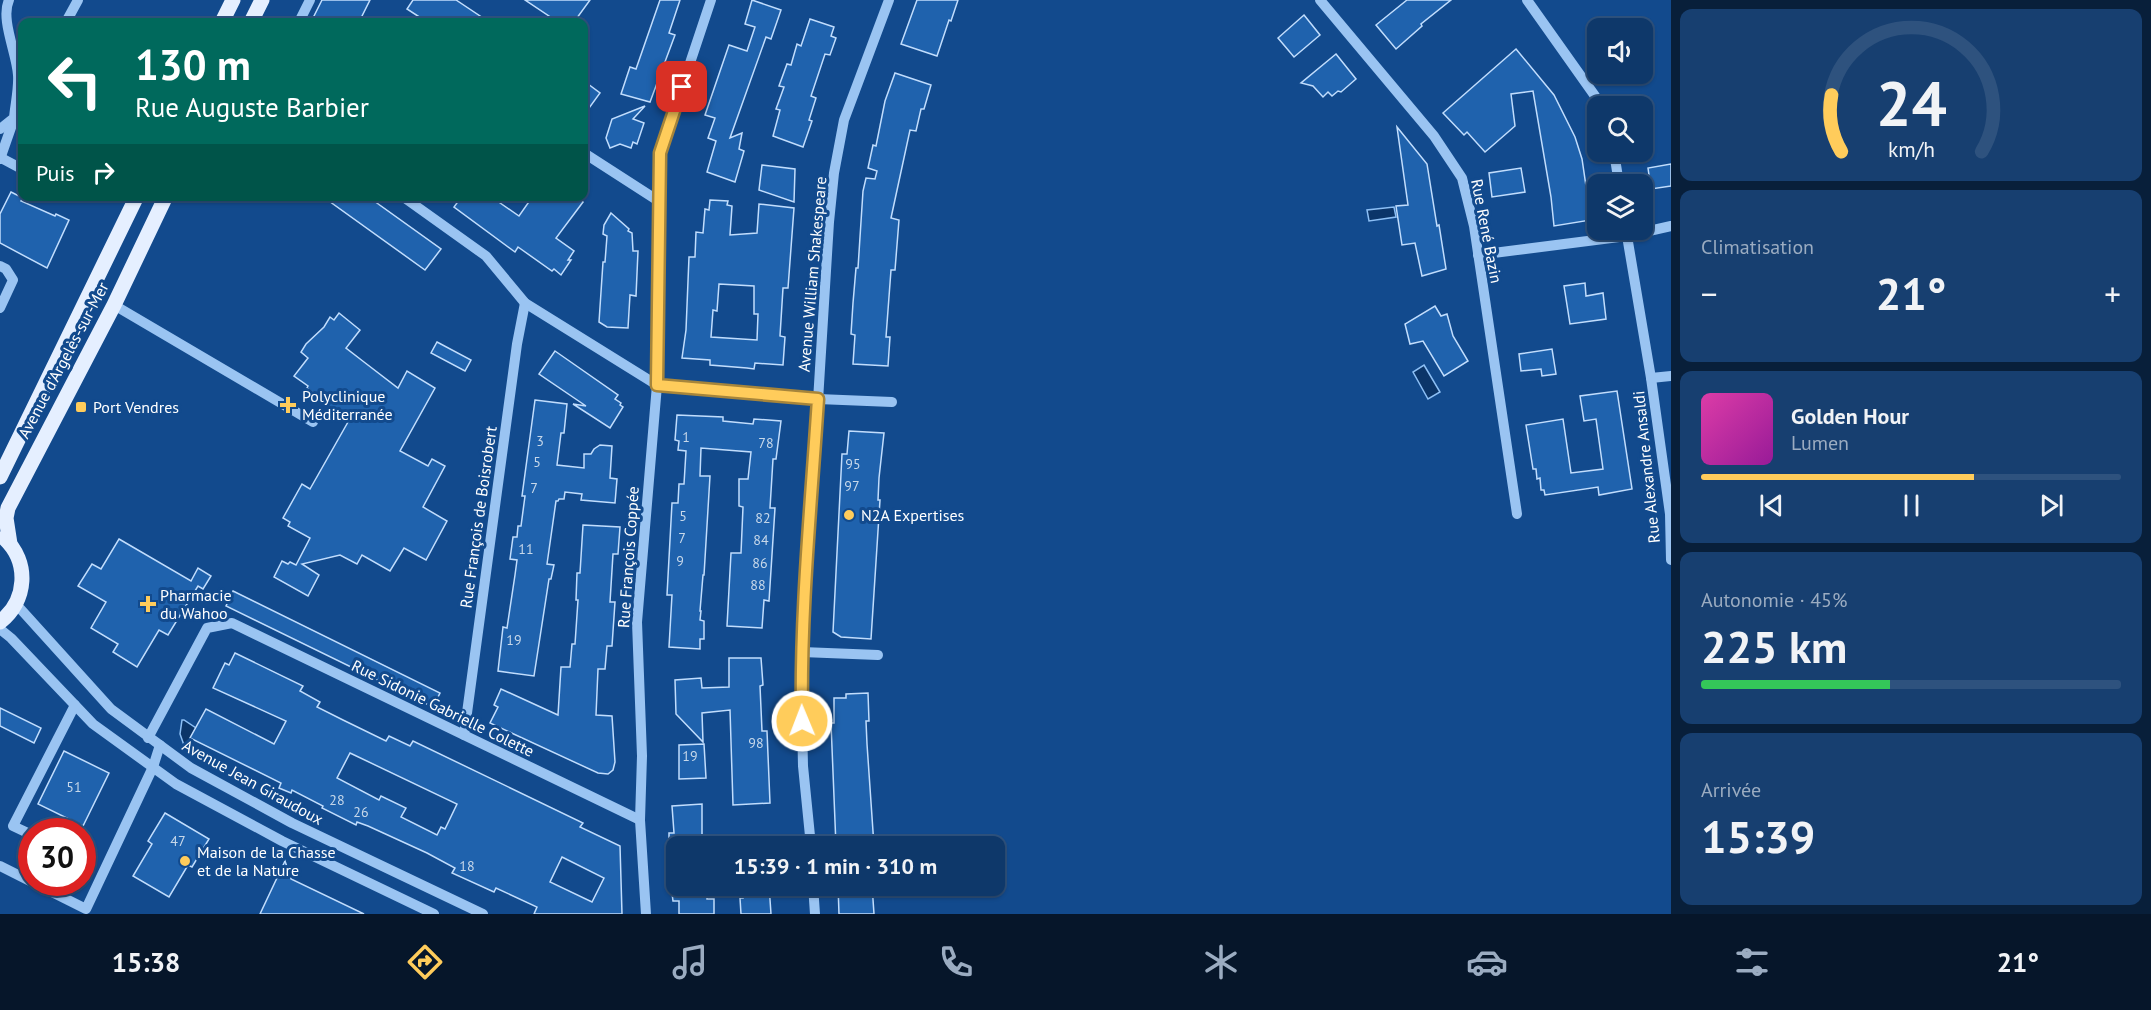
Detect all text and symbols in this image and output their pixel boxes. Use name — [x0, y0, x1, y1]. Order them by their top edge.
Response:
map controls — [1587, 18, 1653, 240]
button: sound — [1587, 18, 1653, 84]
text: 130 m — [135, 37, 251, 92]
icon: left — [36, 42, 114, 120]
pin — [656, 61, 707, 112]
text: 24 — [1876, 62, 1946, 143]
icon: arrive — [665, 70, 698, 103]
text: Rue Auguste Barbier — [135, 90, 369, 124]
button: search — [1587, 96, 1653, 162]
text: km/h — [1887, 135, 1934, 163]
icon: right — [87, 156, 120, 189]
text: Puis — [36, 159, 75, 187]
button: layers — [1587, 174, 1653, 240]
street label: Avenue William Shakespeare — [793, 175, 831, 373]
street label: Rue René Bazin — [1467, 177, 1507, 285]
text: Climatisation — [1701, 234, 1814, 260]
text: 21° — [1876, 264, 1946, 322]
text: − — [1701, 272, 1718, 315]
text: + — [2104, 272, 2121, 315]
street label: Avenue d'Argelès-sur-Mer — [13, 278, 113, 442]
place label: Polyclinique Méditerranée — [302, 386, 393, 424]
street label: Rue Alexandre Ansaldi — [1628, 390, 1664, 544]
marker: Polyclinique Méditerranée — [279, 396, 297, 414]
place label: Port Vendres — [93, 397, 179, 417]
marker: Port Vendres — [74, 400, 88, 414]
text: Golden Hour — [1791, 402, 1909, 430]
street label: Rue François de Boisrobert — [455, 424, 501, 609]
house number: 1 — [682, 428, 690, 446]
text: Lumen — [1791, 430, 1849, 456]
house number: 3 — [536, 432, 544, 450]
house number: 78 — [758, 434, 774, 452]
house number: 5 — [533, 453, 541, 471]
house number: 95 — [845, 455, 861, 473]
house number: 97 — [844, 477, 860, 495]
house number: 7 — [530, 479, 538, 497]
street label: Rue François Coppée — [613, 485, 643, 629]
icon: previous — [1755, 489, 1788, 522]
icon: pause — [1895, 489, 1928, 522]
icon: next — [2035, 489, 2068, 522]
place label: N2A Expertises — [861, 505, 965, 525]
house number: 5 — [679, 507, 687, 525]
marker: N2A Expertises — [842, 508, 856, 522]
house number: 82 — [755, 509, 771, 527]
house number: 7 — [678, 529, 686, 547]
house number: 84 — [753, 531, 769, 549]
house number: 11 — [518, 540, 534, 558]
house number: 9 — [676, 552, 684, 570]
house number: 86 — [752, 554, 768, 572]
house number: 88 — [750, 576, 766, 594]
place label: Pharmacie du Wahoo — [160, 585, 232, 623]
text: Autonomie · 45% — [1701, 587, 1847, 613]
marker: Pharmacie du Wahoo — [141, 597, 155, 611]
text: 225 km — [1701, 617, 1847, 675]
house number: 19 — [506, 631, 522, 649]
street label: Rue Sidonie Gabrielle Colette — [349, 655, 537, 761]
position arrow — [770, 689, 834, 753]
house number: 98 — [748, 734, 764, 752]
street label: Avenue Jean Giraudoux — [179, 735, 327, 829]
house number: 19 — [682, 747, 698, 765]
text: Arrivée — [1701, 777, 1761, 803]
house number: 51 — [66, 778, 82, 796]
house number: 28 — [329, 791, 345, 809]
house number: 26 — [353, 803, 369, 821]
text: 15:39 — [1701, 807, 1815, 865]
speed limit sign: 30 — [18, 818, 96, 896]
house number: 47 — [170, 832, 186, 850]
place label: Maison de la Chasse et de la Nature — [197, 842, 336, 880]
text: 15:39 · 1 min · 310 m — [734, 852, 937, 880]
marker: Maison de la Chasse et de la Nature — [178, 854, 192, 868]
house number: 18 — [459, 857, 475, 875]
icon: directions — [404, 941, 446, 983]
icon: music — [669, 941, 711, 983]
icon: phone — [935, 941, 977, 983]
icon: climate — [1200, 941, 1242, 983]
icon: car — [1466, 941, 1508, 983]
icon: filters — [1731, 941, 1773, 983]
text: 15:38 — [112, 945, 180, 979]
text: 21° — [1997, 945, 2039, 979]

